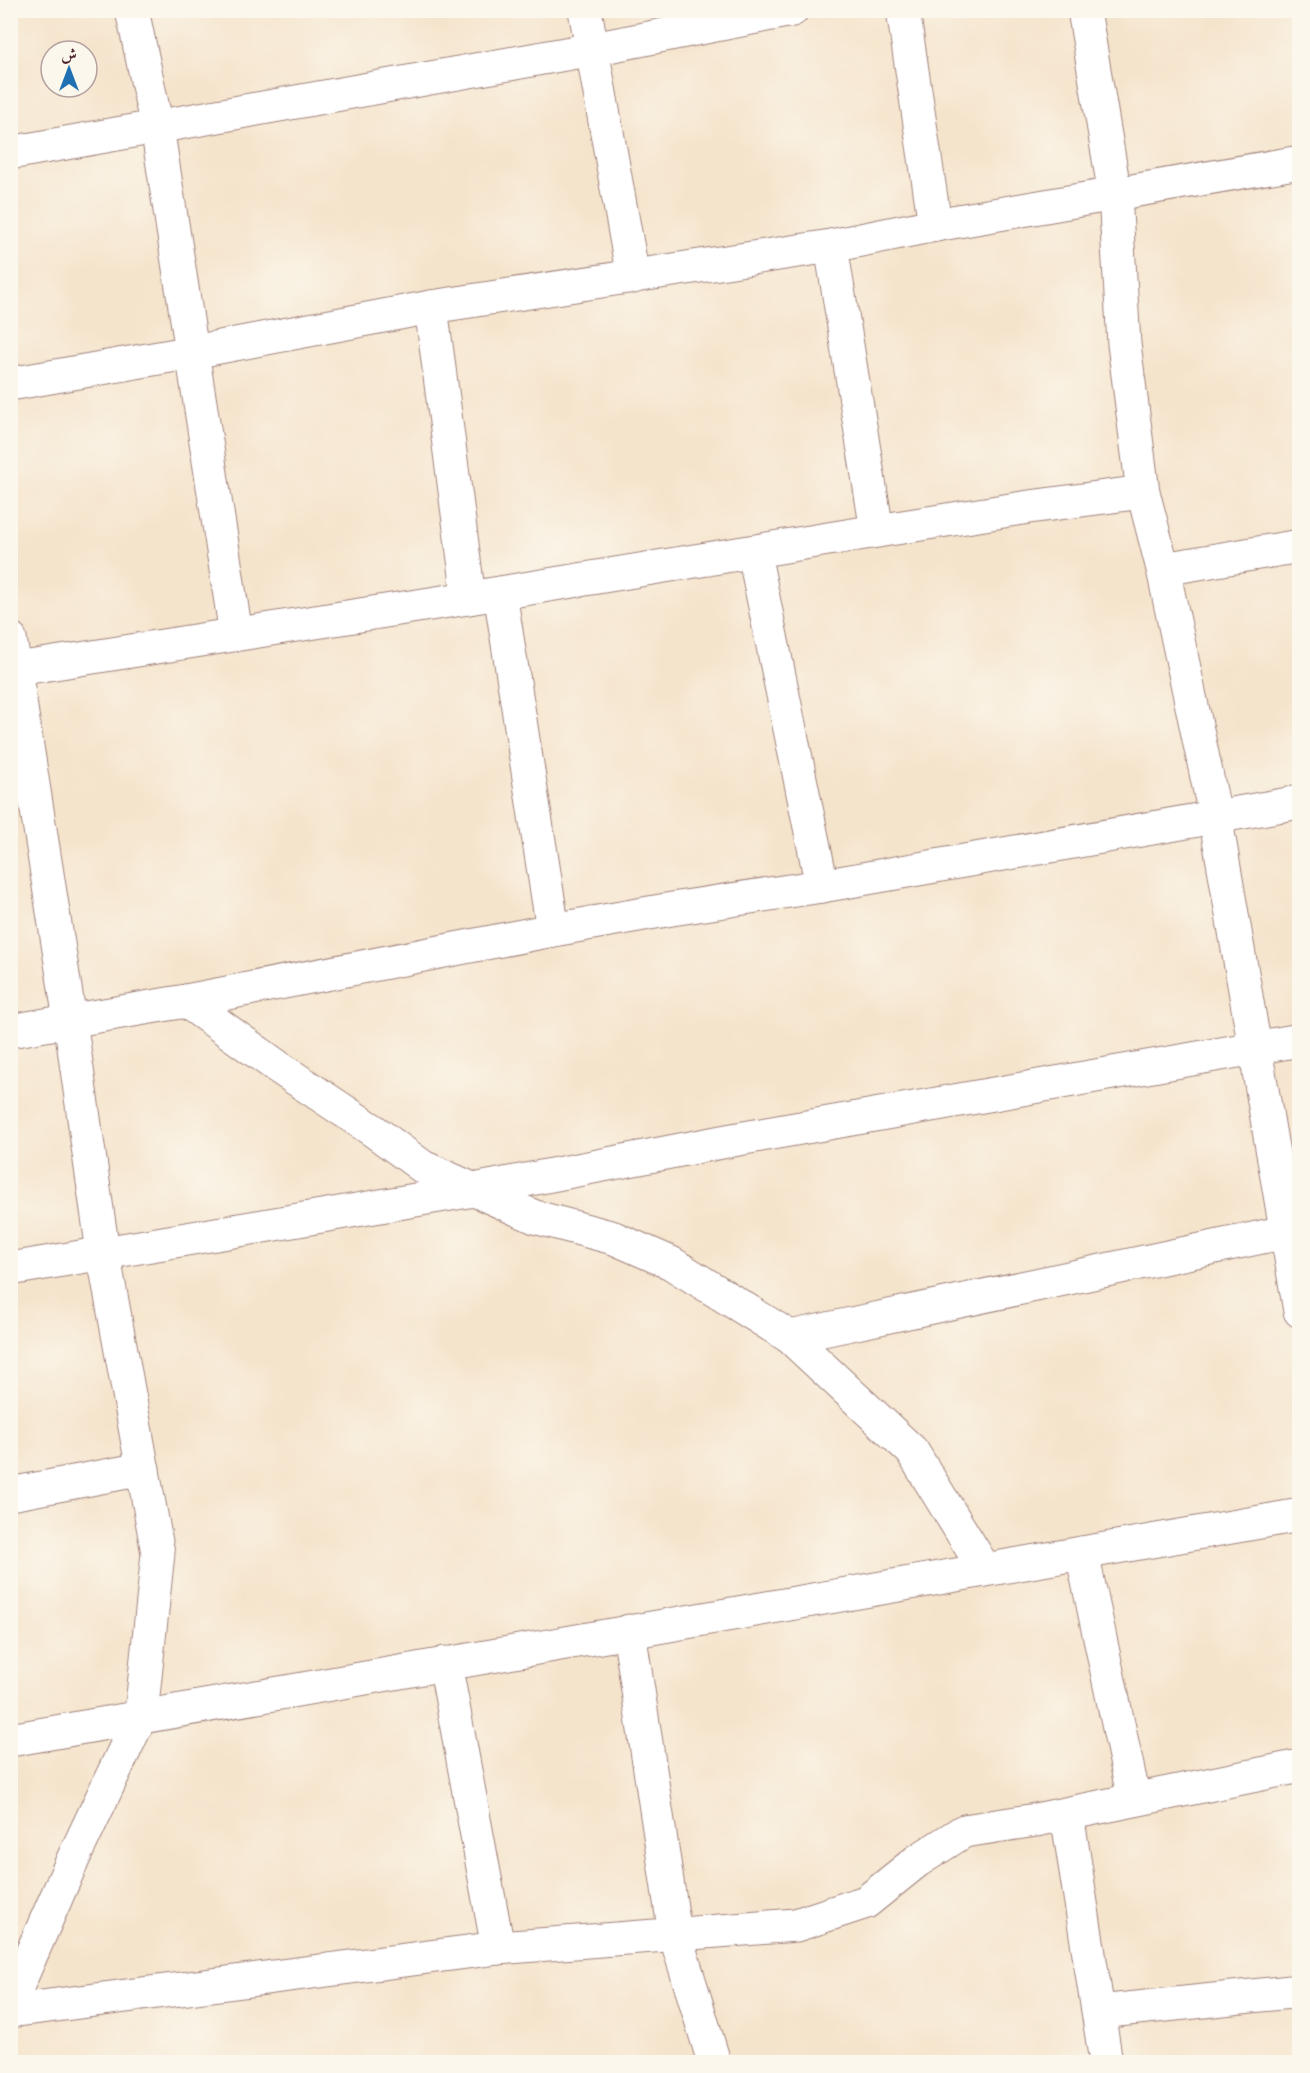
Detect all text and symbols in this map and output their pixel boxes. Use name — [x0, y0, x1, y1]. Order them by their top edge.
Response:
north arrow — [39, 39, 99, 99]
text: ش — [61, 42, 77, 66]

